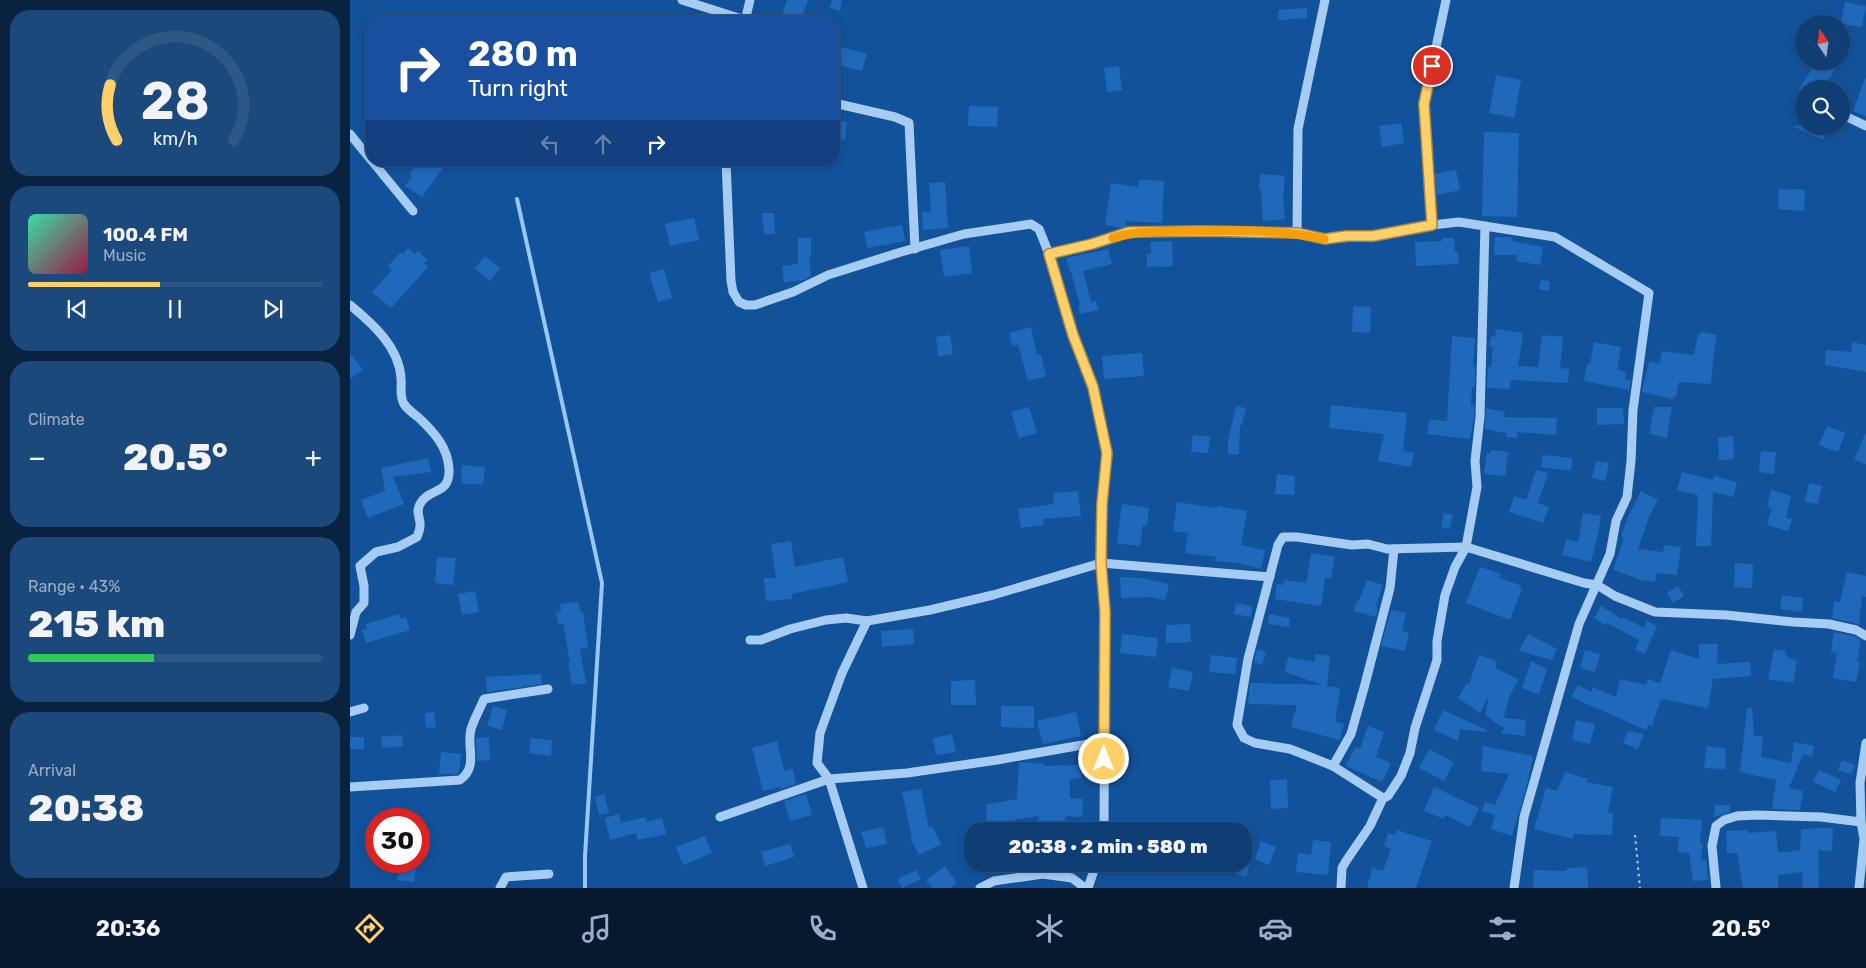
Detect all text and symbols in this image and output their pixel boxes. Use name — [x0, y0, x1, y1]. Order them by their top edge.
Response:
north arrow — [1795, 15, 1850, 70]
map controls — [1795, 15, 1850, 135]
text: 280 m — [468, 33, 578, 75]
icon: right — [385, 35, 450, 100]
pin — [1411, 45, 1453, 87]
icon: arrive — [1418, 52, 1446, 80]
text: 28 — [140, 70, 210, 132]
text: Turn right — [468, 75, 568, 102]
button: search — [1795, 80, 1850, 135]
text: km/h — [153, 128, 197, 149]
icon: left — [536, 130, 564, 158]
icon: ahead — [589, 130, 617, 158]
icon: right — [642, 130, 670, 158]
text: 100.4 FM — [103, 223, 188, 246]
text: Music — [103, 246, 146, 265]
icon: previous — [63, 295, 91, 323]
icon: pause — [161, 295, 189, 323]
icon: next — [259, 295, 287, 323]
text: Climate — [28, 410, 85, 429]
text: 20.5° — [123, 434, 228, 480]
text: − — [28, 441, 46, 474]
text: + — [305, 441, 322, 474]
text: Range · 43% — [28, 577, 120, 596]
text: 215 km — [28, 601, 165, 647]
position arrow — [1077, 732, 1129, 784]
text: Arrival — [28, 761, 76, 780]
text: 20:38 — [28, 785, 144, 831]
speed limit sign: 30 — [365, 808, 430, 873]
text: 20:38 · 2 min · 580 m — [1008, 835, 1208, 858]
icon: directions — [352, 911, 387, 946]
icon: music — [579, 911, 614, 946]
icon: phone — [805, 911, 840, 946]
icon: climate — [1032, 911, 1067, 946]
icon: car — [1258, 911, 1293, 946]
icon: filters — [1485, 911, 1520, 946]
text: 20:36 — [96, 915, 160, 942]
text: 20.5° — [1712, 915, 1770, 942]

